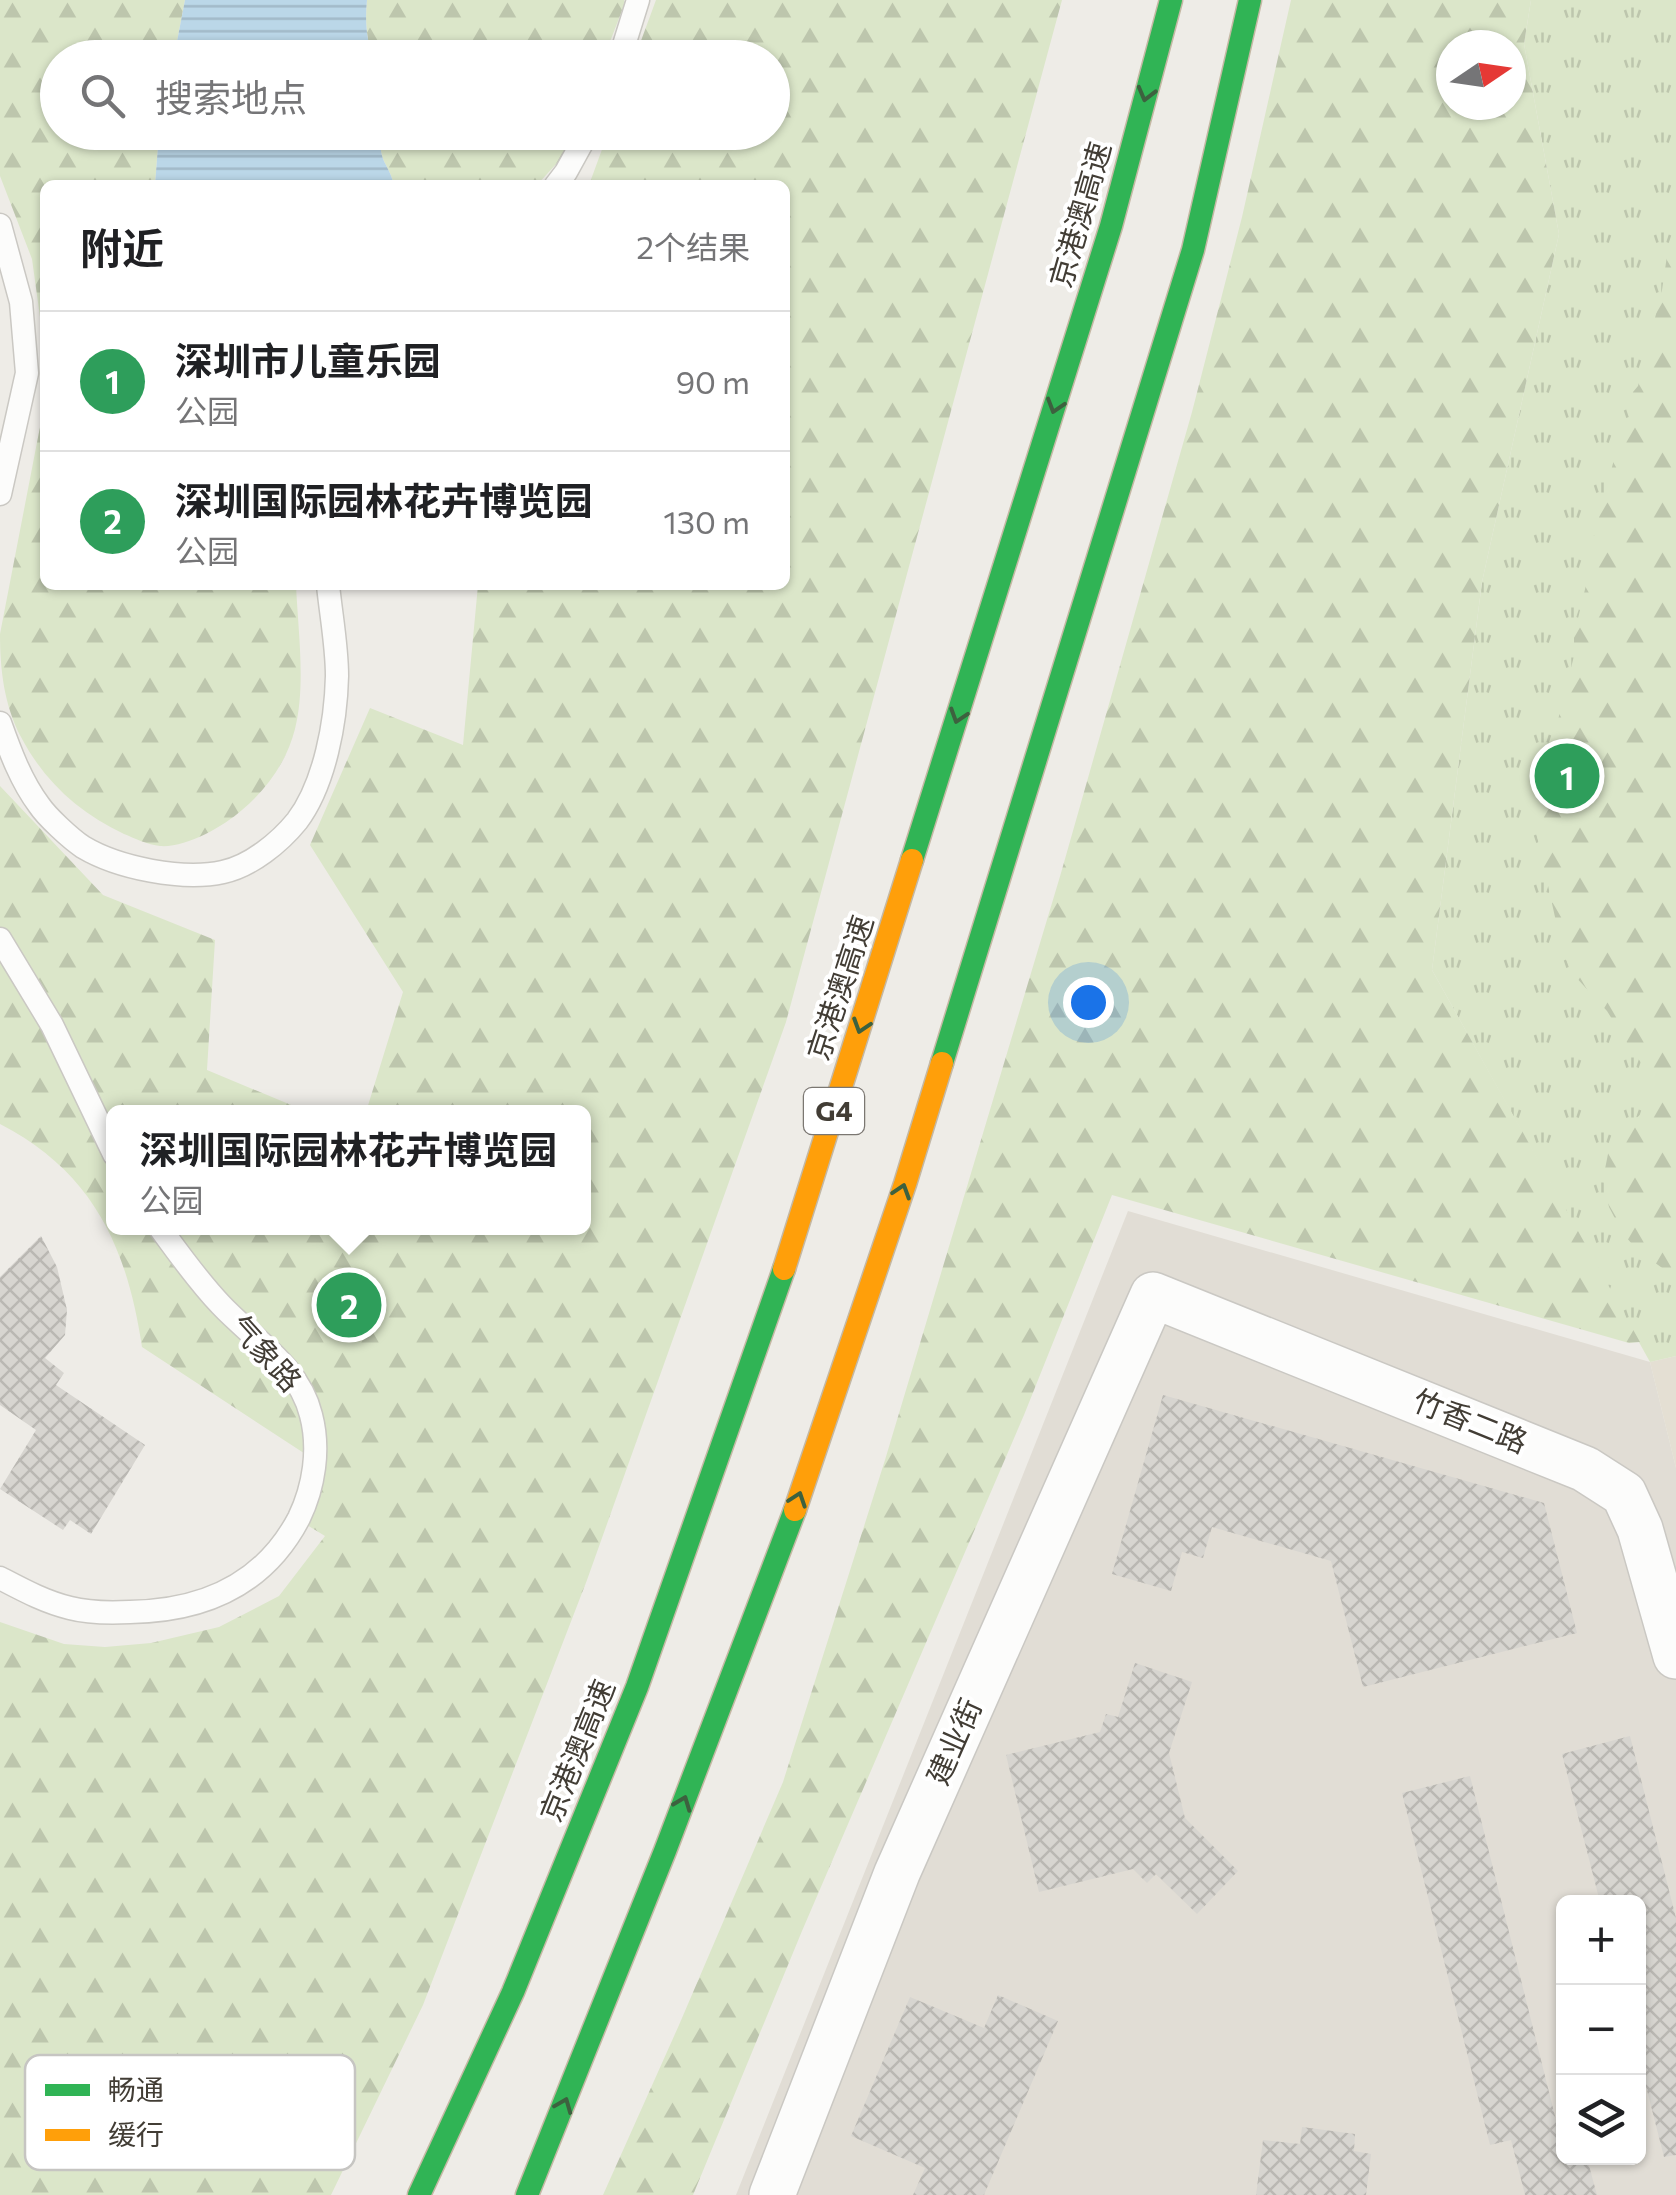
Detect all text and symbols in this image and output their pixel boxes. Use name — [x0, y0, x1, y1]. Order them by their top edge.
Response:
north arrow — [1436, 30, 1526, 120]
search box — [40, 40, 790, 150]
icon: search — [75, 68, 130, 123]
text: 搜索地点 — [155, 73, 307, 120]
one-way arrow — [1137, 85, 1158, 102]
street label: 京港澳高速 — [1040, 137, 1117, 292]
text: 附近 — [80, 221, 164, 273]
text: 2个结果 — [636, 226, 750, 266]
text: 深圳市儿童乐园 — [175, 336, 441, 383]
text: 1 — [105, 361, 120, 401]
text: 90 m — [676, 361, 750, 401]
text: 公园 — [175, 390, 239, 430]
one-way arrow — [1047, 397, 1067, 414]
text: 深圳国际园林花卉博览园 — [175, 476, 593, 523]
text: 2 — [103, 501, 122, 541]
text: 130 m — [663, 501, 750, 541]
text: 公园 — [175, 530, 239, 570]
one-way arrow — [950, 707, 970, 724]
pin: 1 — [1534, 738, 1600, 814]
street label: 京港澳高速 — [798, 910, 879, 1064]
your location — [1063, 977, 1114, 1028]
one-way arrow — [852, 1017, 872, 1034]
road number: G4 — [804, 1088, 864, 1134]
popup — [106, 1105, 591, 1235]
text: 深圳国际园林花卉博览园 — [139, 1125, 558, 1172]
text: 公园 — [139, 1179, 204, 1219]
one-way arrow — [891, 1183, 911, 1200]
pin: 2 — [316, 1268, 382, 1342]
street label: 气象路 — [223, 1307, 311, 1398]
street label: 竹香二路 — [1408, 1380, 1533, 1459]
one-way arrow — [787, 1491, 807, 1508]
street label: 京港澳高速 — [530, 1674, 621, 1827]
street label: 建业街 — [918, 1692, 988, 1790]
one-way arrow — [672, 1795, 692, 1812]
map controls — [1556, 1895, 1646, 2165]
button: + — [1556, 1895, 1646, 1985]
button: − — [1556, 1985, 1646, 2075]
legend — [25, 2055, 355, 2170]
text: 畅通 — [108, 2072, 164, 2106]
button: layers — [1556, 2075, 1646, 2165]
one-way arrow — [552, 2097, 572, 2114]
text: 缓行 — [108, 2117, 164, 2151]

